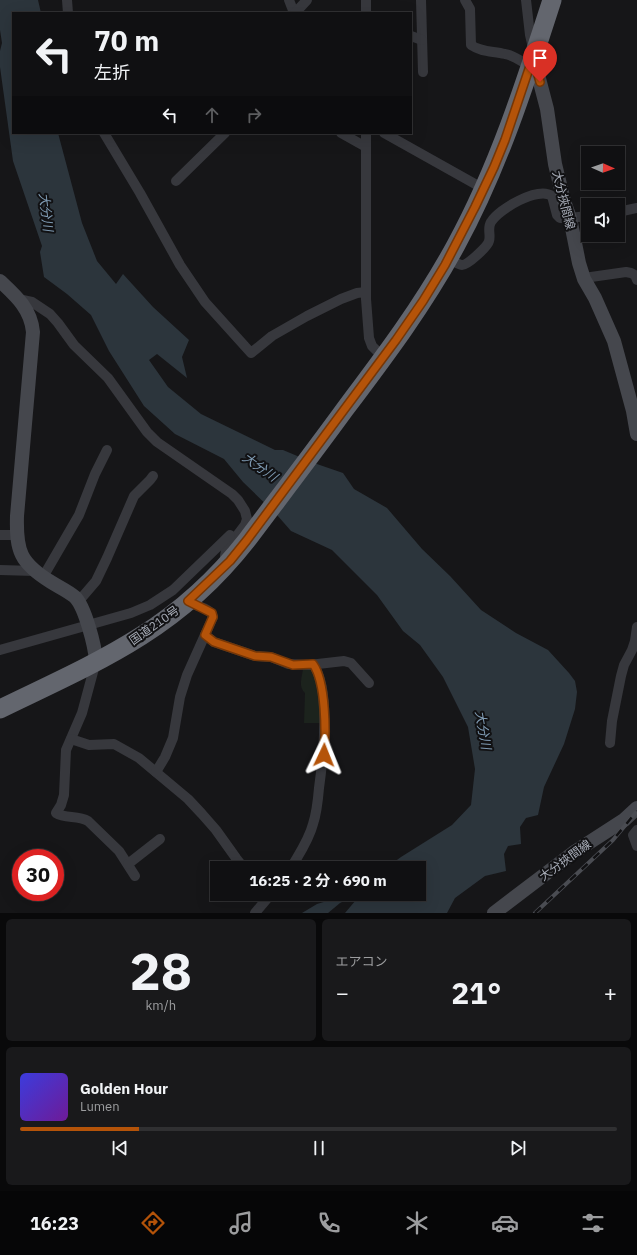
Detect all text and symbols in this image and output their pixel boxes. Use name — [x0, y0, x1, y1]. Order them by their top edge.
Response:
text: 70 m — [94, 22, 159, 59]
icon: left — [28, 28, 80, 80]
pin — [523, 41, 557, 82]
icon: arrive — [529, 47, 551, 69]
text: 左折 — [94, 61, 130, 84]
icon: left — [159, 104, 181, 126]
icon: ahead — [201, 104, 223, 126]
icon: right — [243, 104, 265, 126]
north arrow — [581, 146, 625, 190]
map controls — [581, 146, 625, 242]
street label: 大分挾間線 — [549, 169, 579, 231]
water label: 大分川 — [35, 192, 57, 234]
button: sound — [581, 198, 625, 242]
water label: 大分川 — [239, 449, 282, 486]
street label: 国道210号 — [126, 602, 182, 648]
water label: 大分川 — [471, 709, 495, 753]
position arrow — [303, 734, 345, 776]
street label: 大分挾間線 — [536, 836, 594, 884]
speed limit sign: 30 — [12, 849, 64, 901]
text: 16:25 · 2 分 · 690 m — [249, 871, 387, 890]
text: 28 — [130, 937, 192, 1004]
text: エアコン — [336, 953, 388, 970]
text: 21° — [451, 973, 501, 1012]
text: − — [336, 978, 349, 1007]
text: + — [604, 978, 617, 1007]
text: km/h — [145, 997, 176, 1014]
text: Golden Hour — [80, 1079, 168, 1098]
text: Lumen — [80, 1098, 120, 1115]
icon: previous — [109, 1137, 131, 1159]
icon: pause — [308, 1137, 330, 1159]
icon: next — [507, 1137, 529, 1159]
icon: directions — [139, 1209, 167, 1237]
icon: music — [227, 1209, 255, 1237]
icon: phone — [315, 1209, 343, 1237]
icon: climate — [403, 1209, 431, 1237]
icon: car — [491, 1209, 519, 1237]
icon: filters — [579, 1209, 607, 1237]
text: 16:23 — [30, 1212, 79, 1235]

